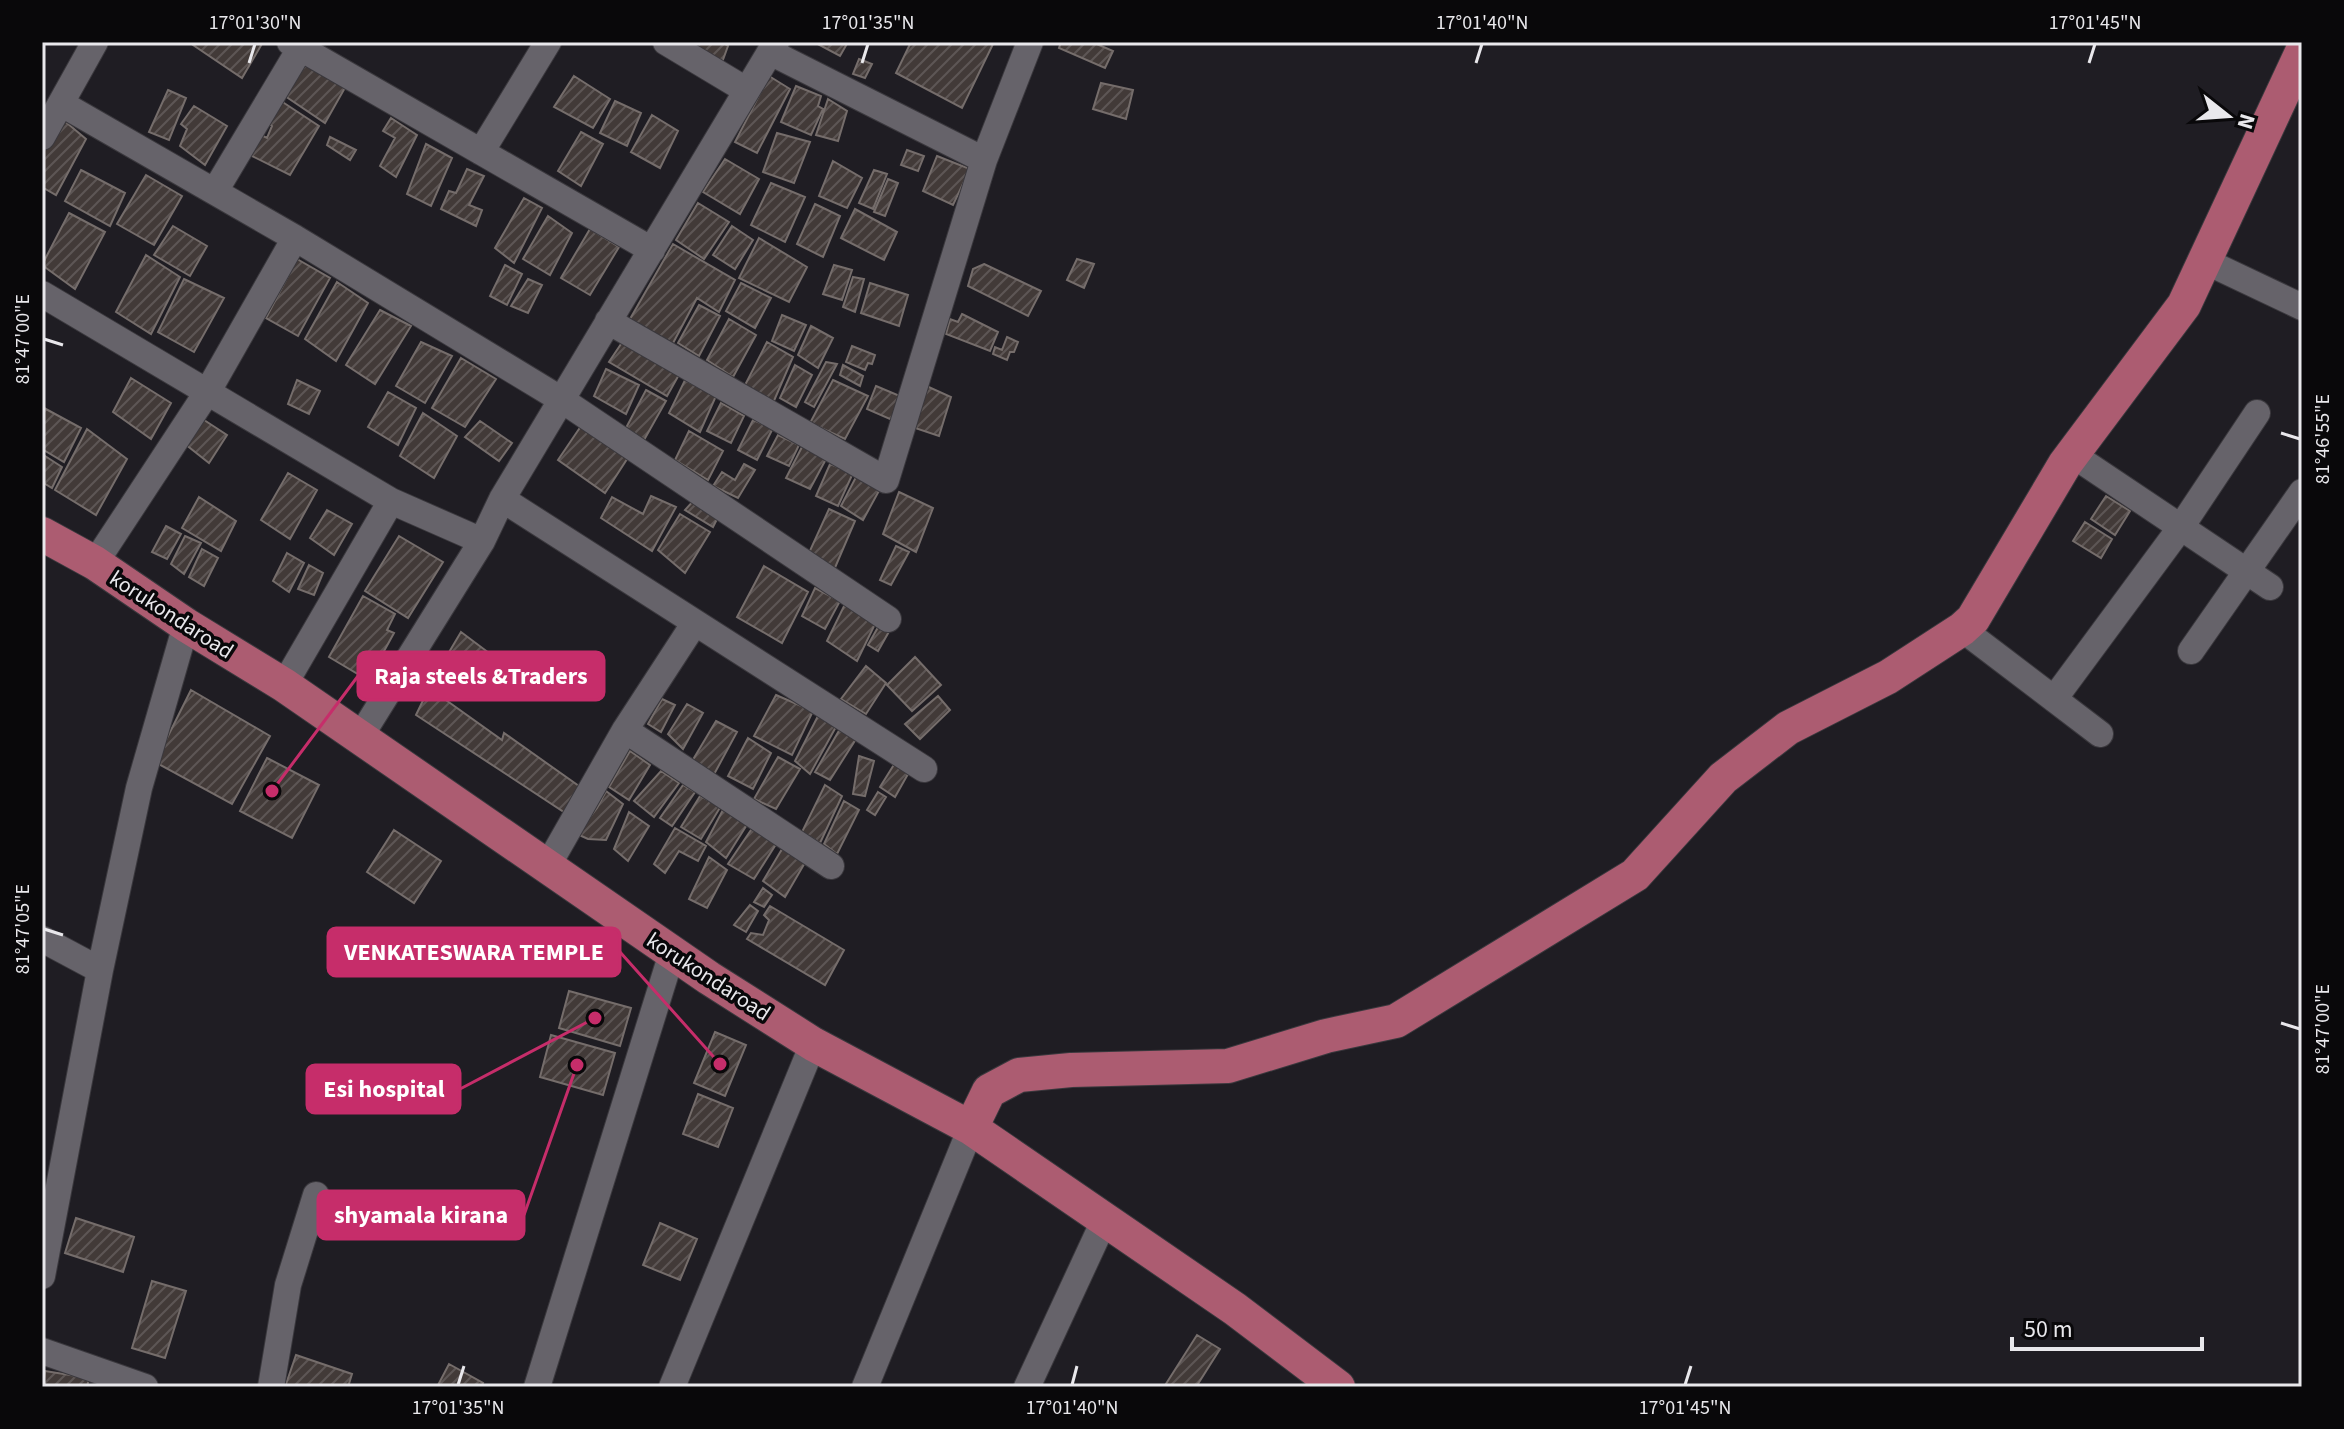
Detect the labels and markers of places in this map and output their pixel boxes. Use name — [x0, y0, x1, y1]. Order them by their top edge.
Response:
callout: Raja steels &Traders — [358, 652, 604, 700]
callout: VENKATESWARA TEMPLE — [328, 928, 620, 976]
callout: Esi hospital — [307, 1065, 460, 1113]
callout: shyamala kirana — [318, 1191, 524, 1239]

